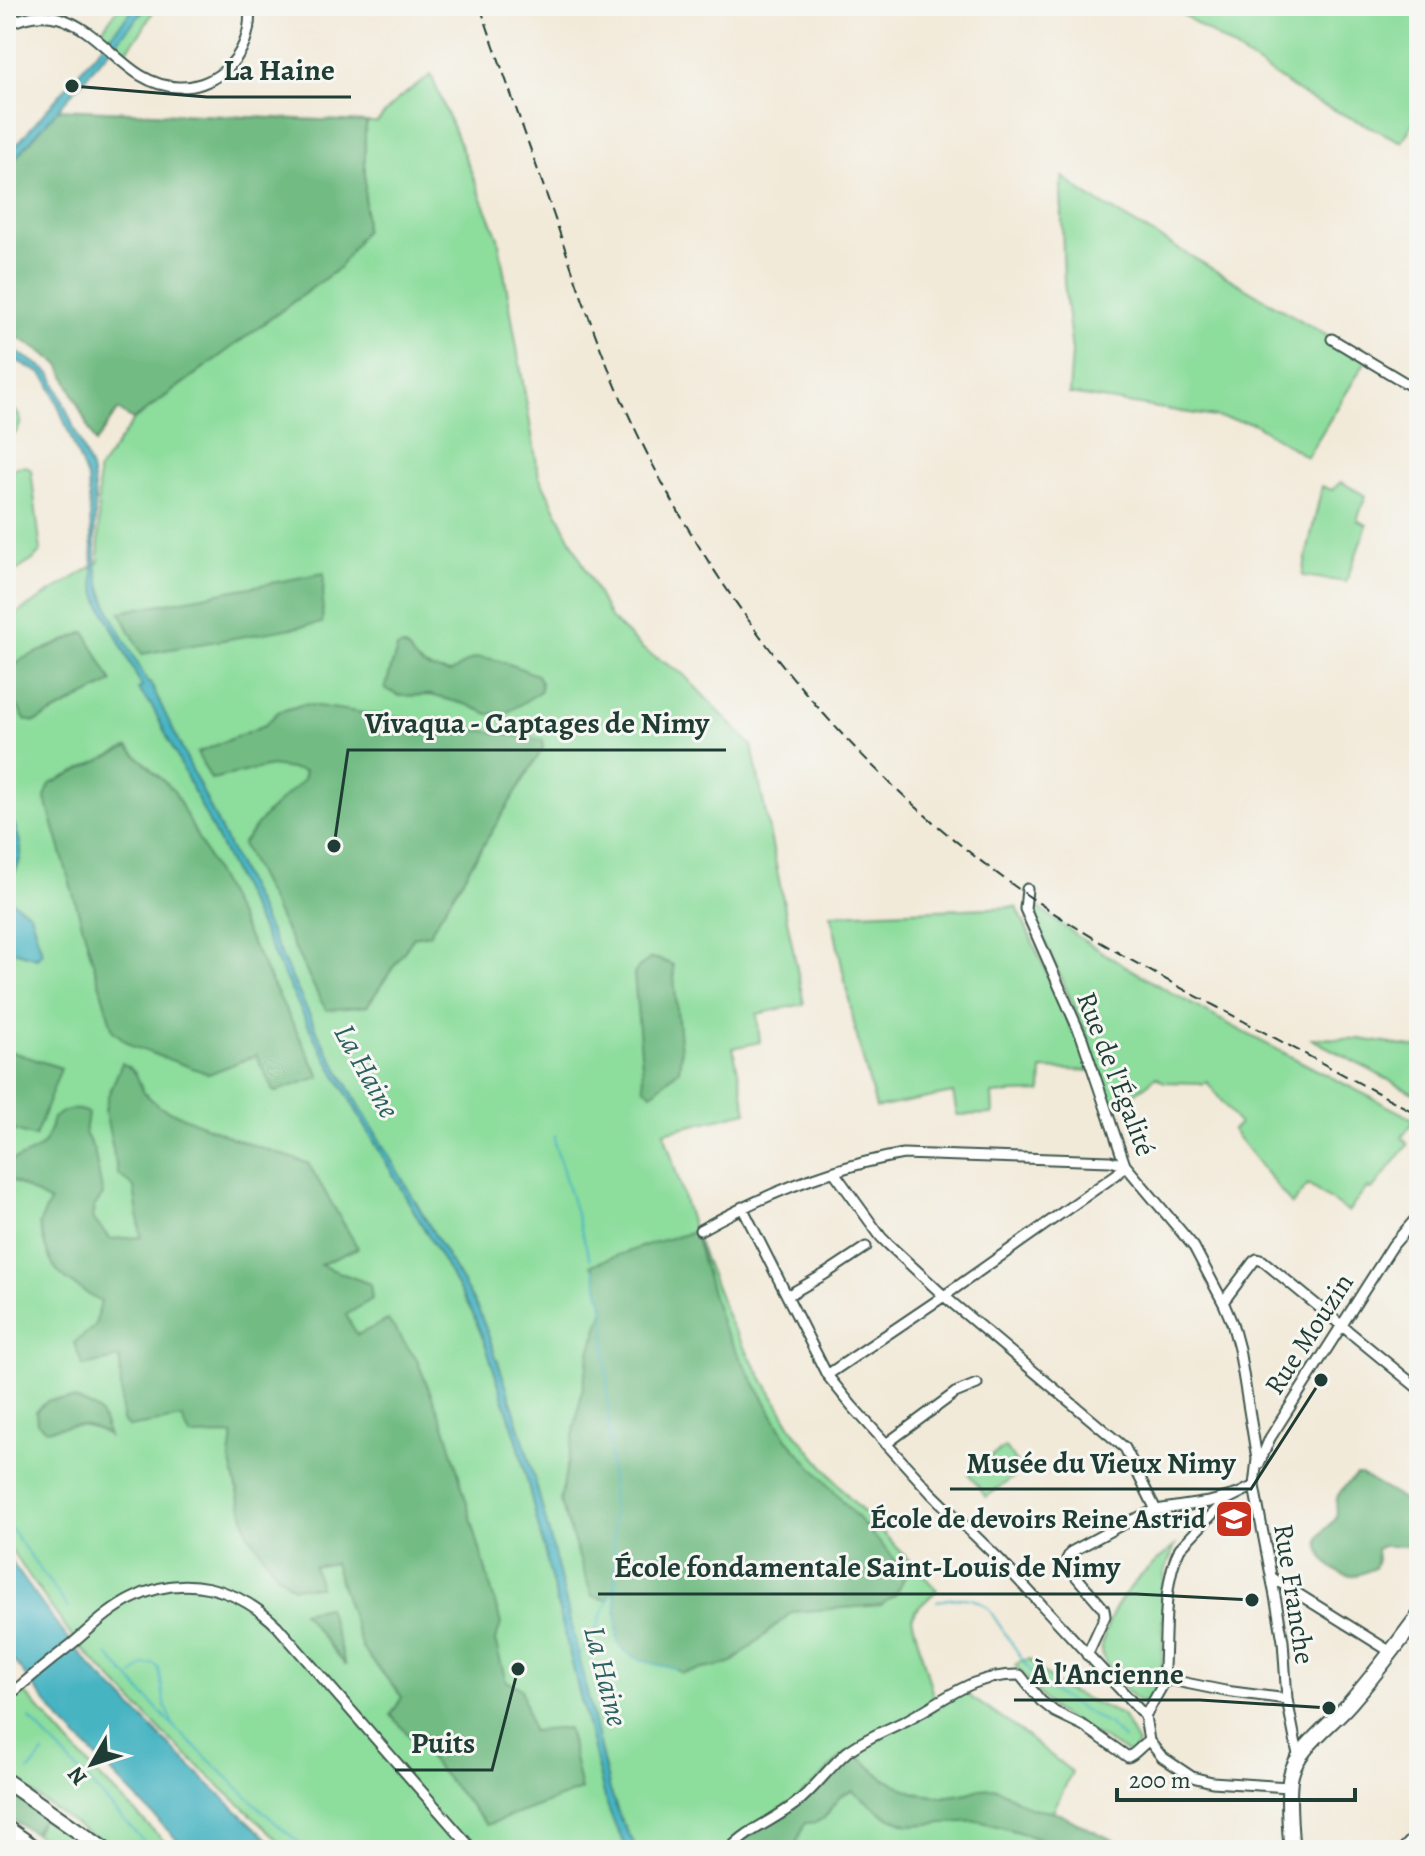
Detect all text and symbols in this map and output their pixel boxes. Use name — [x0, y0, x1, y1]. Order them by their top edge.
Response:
callout: La Haine — [207, 43, 351, 97]
text: La Haine — [223, 50, 335, 90]
callout: Vivaqua - Captages de Nimy — [348, 696, 726, 750]
text: Vivaqua - Captages de Nimy — [364, 703, 710, 743]
street label: Rue de l'Égalité — [1067, 986, 1165, 1162]
water label: La Haine — [325, 1017, 409, 1125]
street label: Rue Mouzin — [1256, 1266, 1362, 1402]
callout: Musée du Vieux Nimy — [950, 1435, 1251, 1489]
text: Musée du Vieux Nimy — [966, 1443, 1237, 1483]
school or university icon: École de devoirs Reine Astrid — [1213, 1498, 1255, 1540]
place label: École de devoirs Reine Astrid — [870, 1500, 1207, 1538]
street label: Rue Franche — [1264, 1521, 1324, 1667]
callout: École fondamentale Saint-Louis de Nimy — [598, 1540, 1136, 1594]
text: École fondamentale Saint-Louis de Nimy — [614, 1547, 1121, 1587]
water label: La Haine — [574, 1622, 638, 1731]
callout: À l'Ancienne — [1014, 1646, 1200, 1700]
text: À l'Ancienne — [1029, 1654, 1184, 1694]
callout: Puits — [395, 1716, 492, 1770]
text: Puits — [411, 1723, 475, 1763]
north arrow — [52, 1724, 132, 1804]
scale bar — [1117, 1752, 1355, 1802]
text: N — [61, 1760, 94, 1792]
text: 200 m — [1129, 1764, 1191, 1796]

